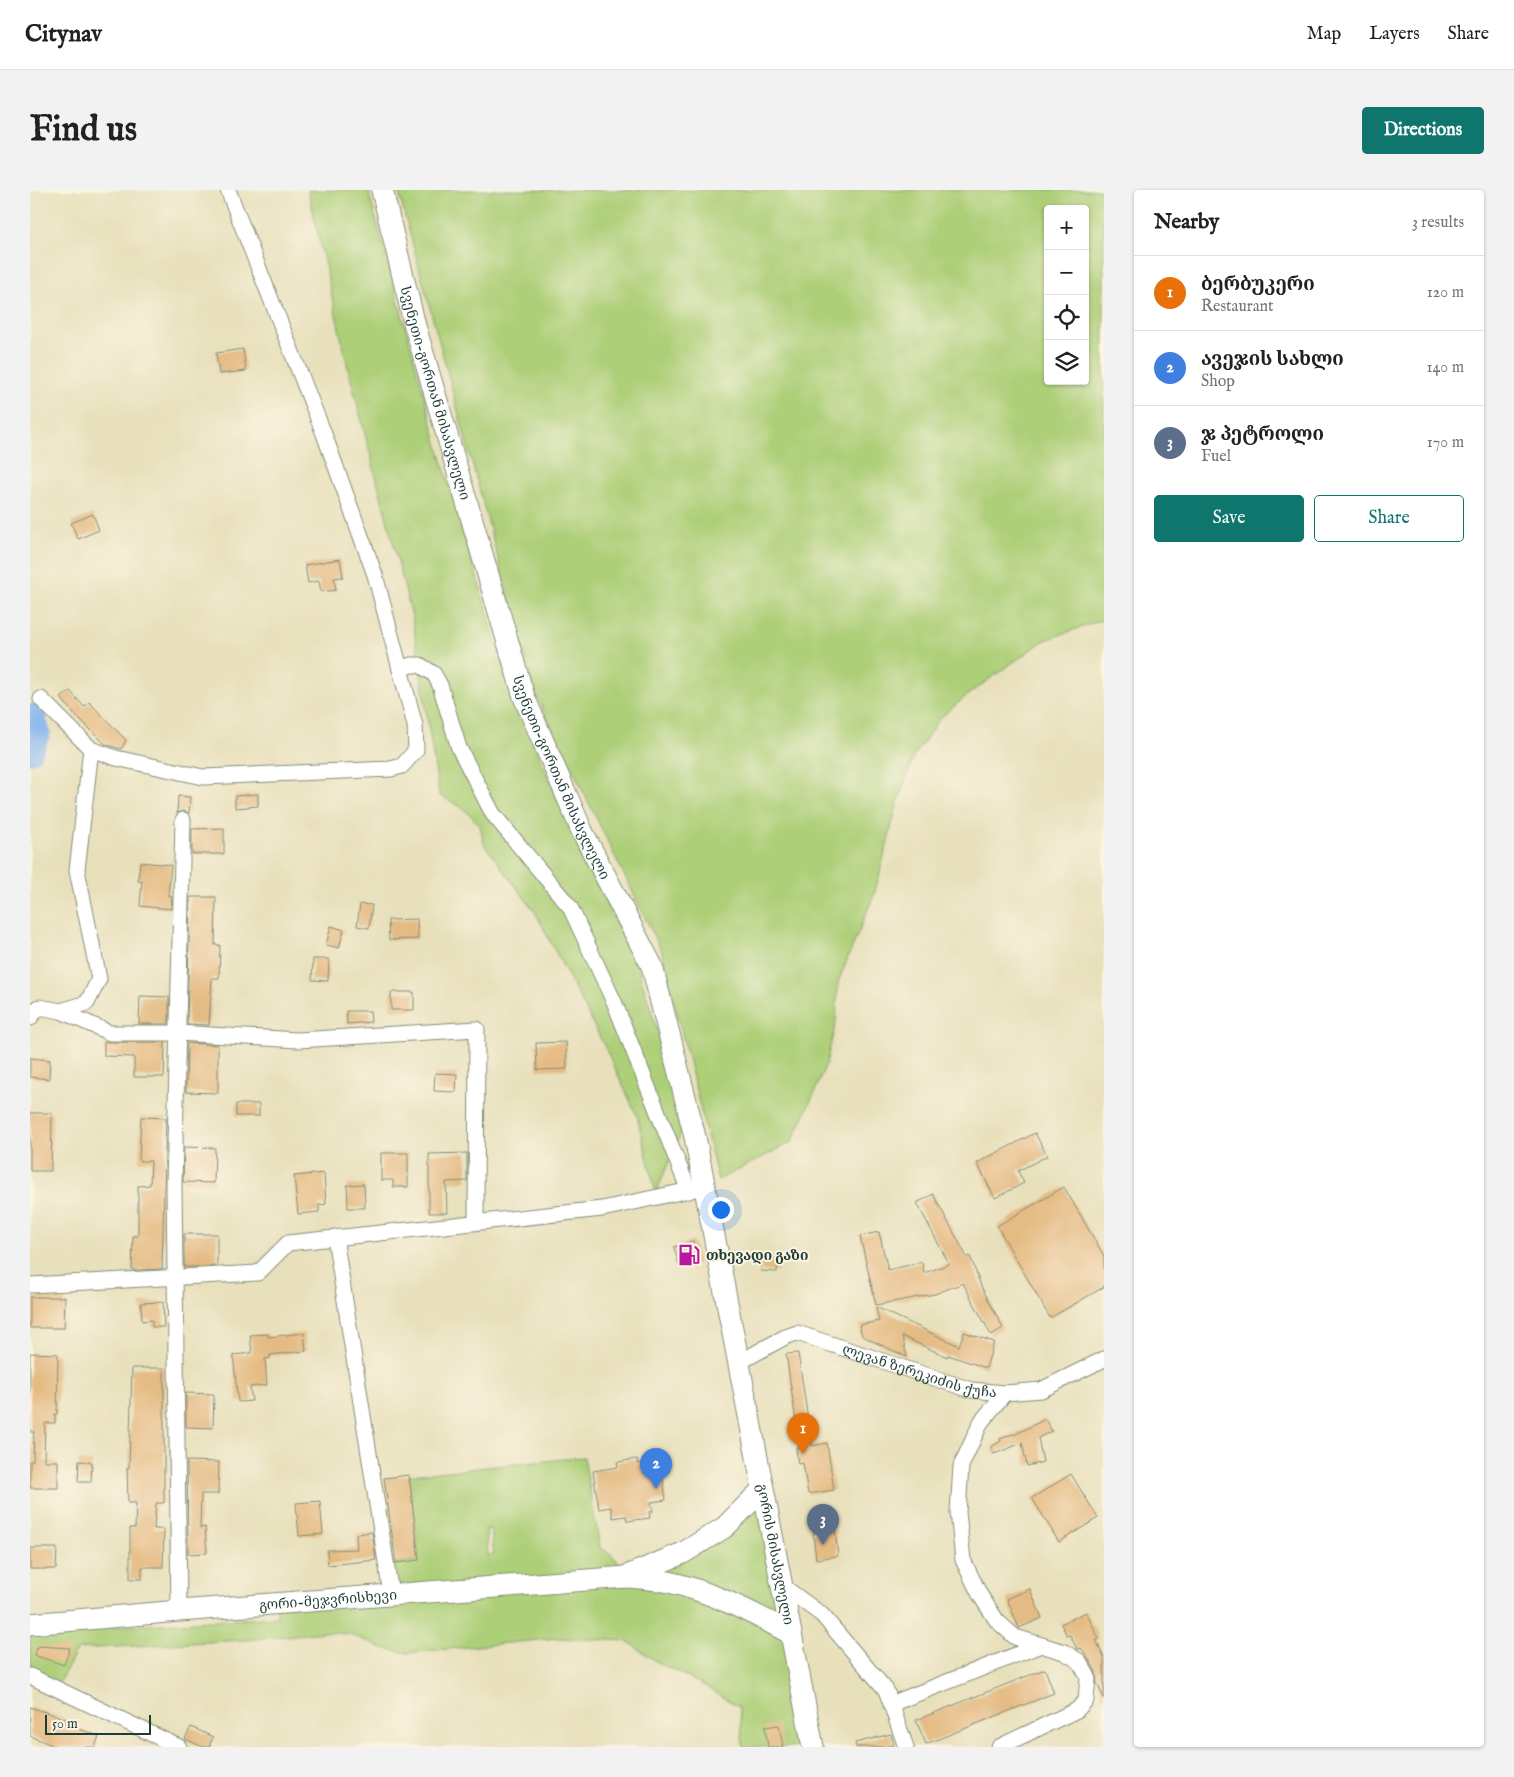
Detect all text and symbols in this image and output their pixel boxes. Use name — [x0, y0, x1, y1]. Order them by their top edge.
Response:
text: Citynav — [25, 19, 102, 50]
text: Map — [1307, 23, 1341, 46]
text: Layers — [1369, 23, 1420, 46]
text: Share — [1448, 23, 1489, 46]
button: Directions — [1362, 107, 1484, 154]
text: Find us — [30, 108, 137, 153]
map controls — [1044, 205, 1089, 385]
button: + — [1044, 205, 1089, 250]
text: Nearby — [1154, 209, 1219, 236]
text: 3 results — [1412, 213, 1464, 233]
button: − — [1044, 250, 1089, 295]
text: ბერბუკერი — [1201, 273, 1315, 297]
text: 1 — [1167, 283, 1173, 303]
text: 120 m — [1427, 283, 1464, 303]
street label: სვენეთი-გორთან მისასვლელი — [396, 285, 474, 502]
button: locate — [1044, 295, 1089, 340]
text: Restaurant — [1201, 297, 1274, 317]
button: layers — [1044, 340, 1089, 385]
text: ავეჯის სახლი — [1201, 348, 1344, 372]
text: 2 — [1166, 358, 1174, 378]
text: 140 m — [1426, 358, 1464, 378]
text: Shop — [1201, 372, 1235, 392]
text: ჯ პეტროლი — [1201, 423, 1324, 447]
text: 3 — [1167, 433, 1173, 453]
text: 170 m — [1427, 433, 1464, 453]
text: Fuel — [1201, 447, 1231, 467]
button: Save — [1154, 495, 1304, 542]
button: Share — [1314, 495, 1464, 542]
street label: სვენეთი-გორთან მისასვლელი — [508, 673, 614, 883]
your location — [708, 1197, 734, 1223]
fuel station icon: თხევადი გაზი — [676, 1242, 702, 1268]
place label: თხევადი გაზი — [706, 1247, 808, 1265]
street label: ლევან ზერეკიძის ქუჩა — [840, 1340, 997, 1402]
pin: 1 — [787, 1413, 819, 1454]
pin: 2 — [640, 1448, 672, 1489]
street label: გორის მისასვლელი — [752, 1482, 797, 1626]
pin: 3 — [807, 1504, 839, 1545]
street label: გორი-მეჯვრისხევი — [258, 1586, 398, 1615]
scale bar — [45, 1712, 151, 1735]
text: 50 m — [52, 1715, 78, 1733]

